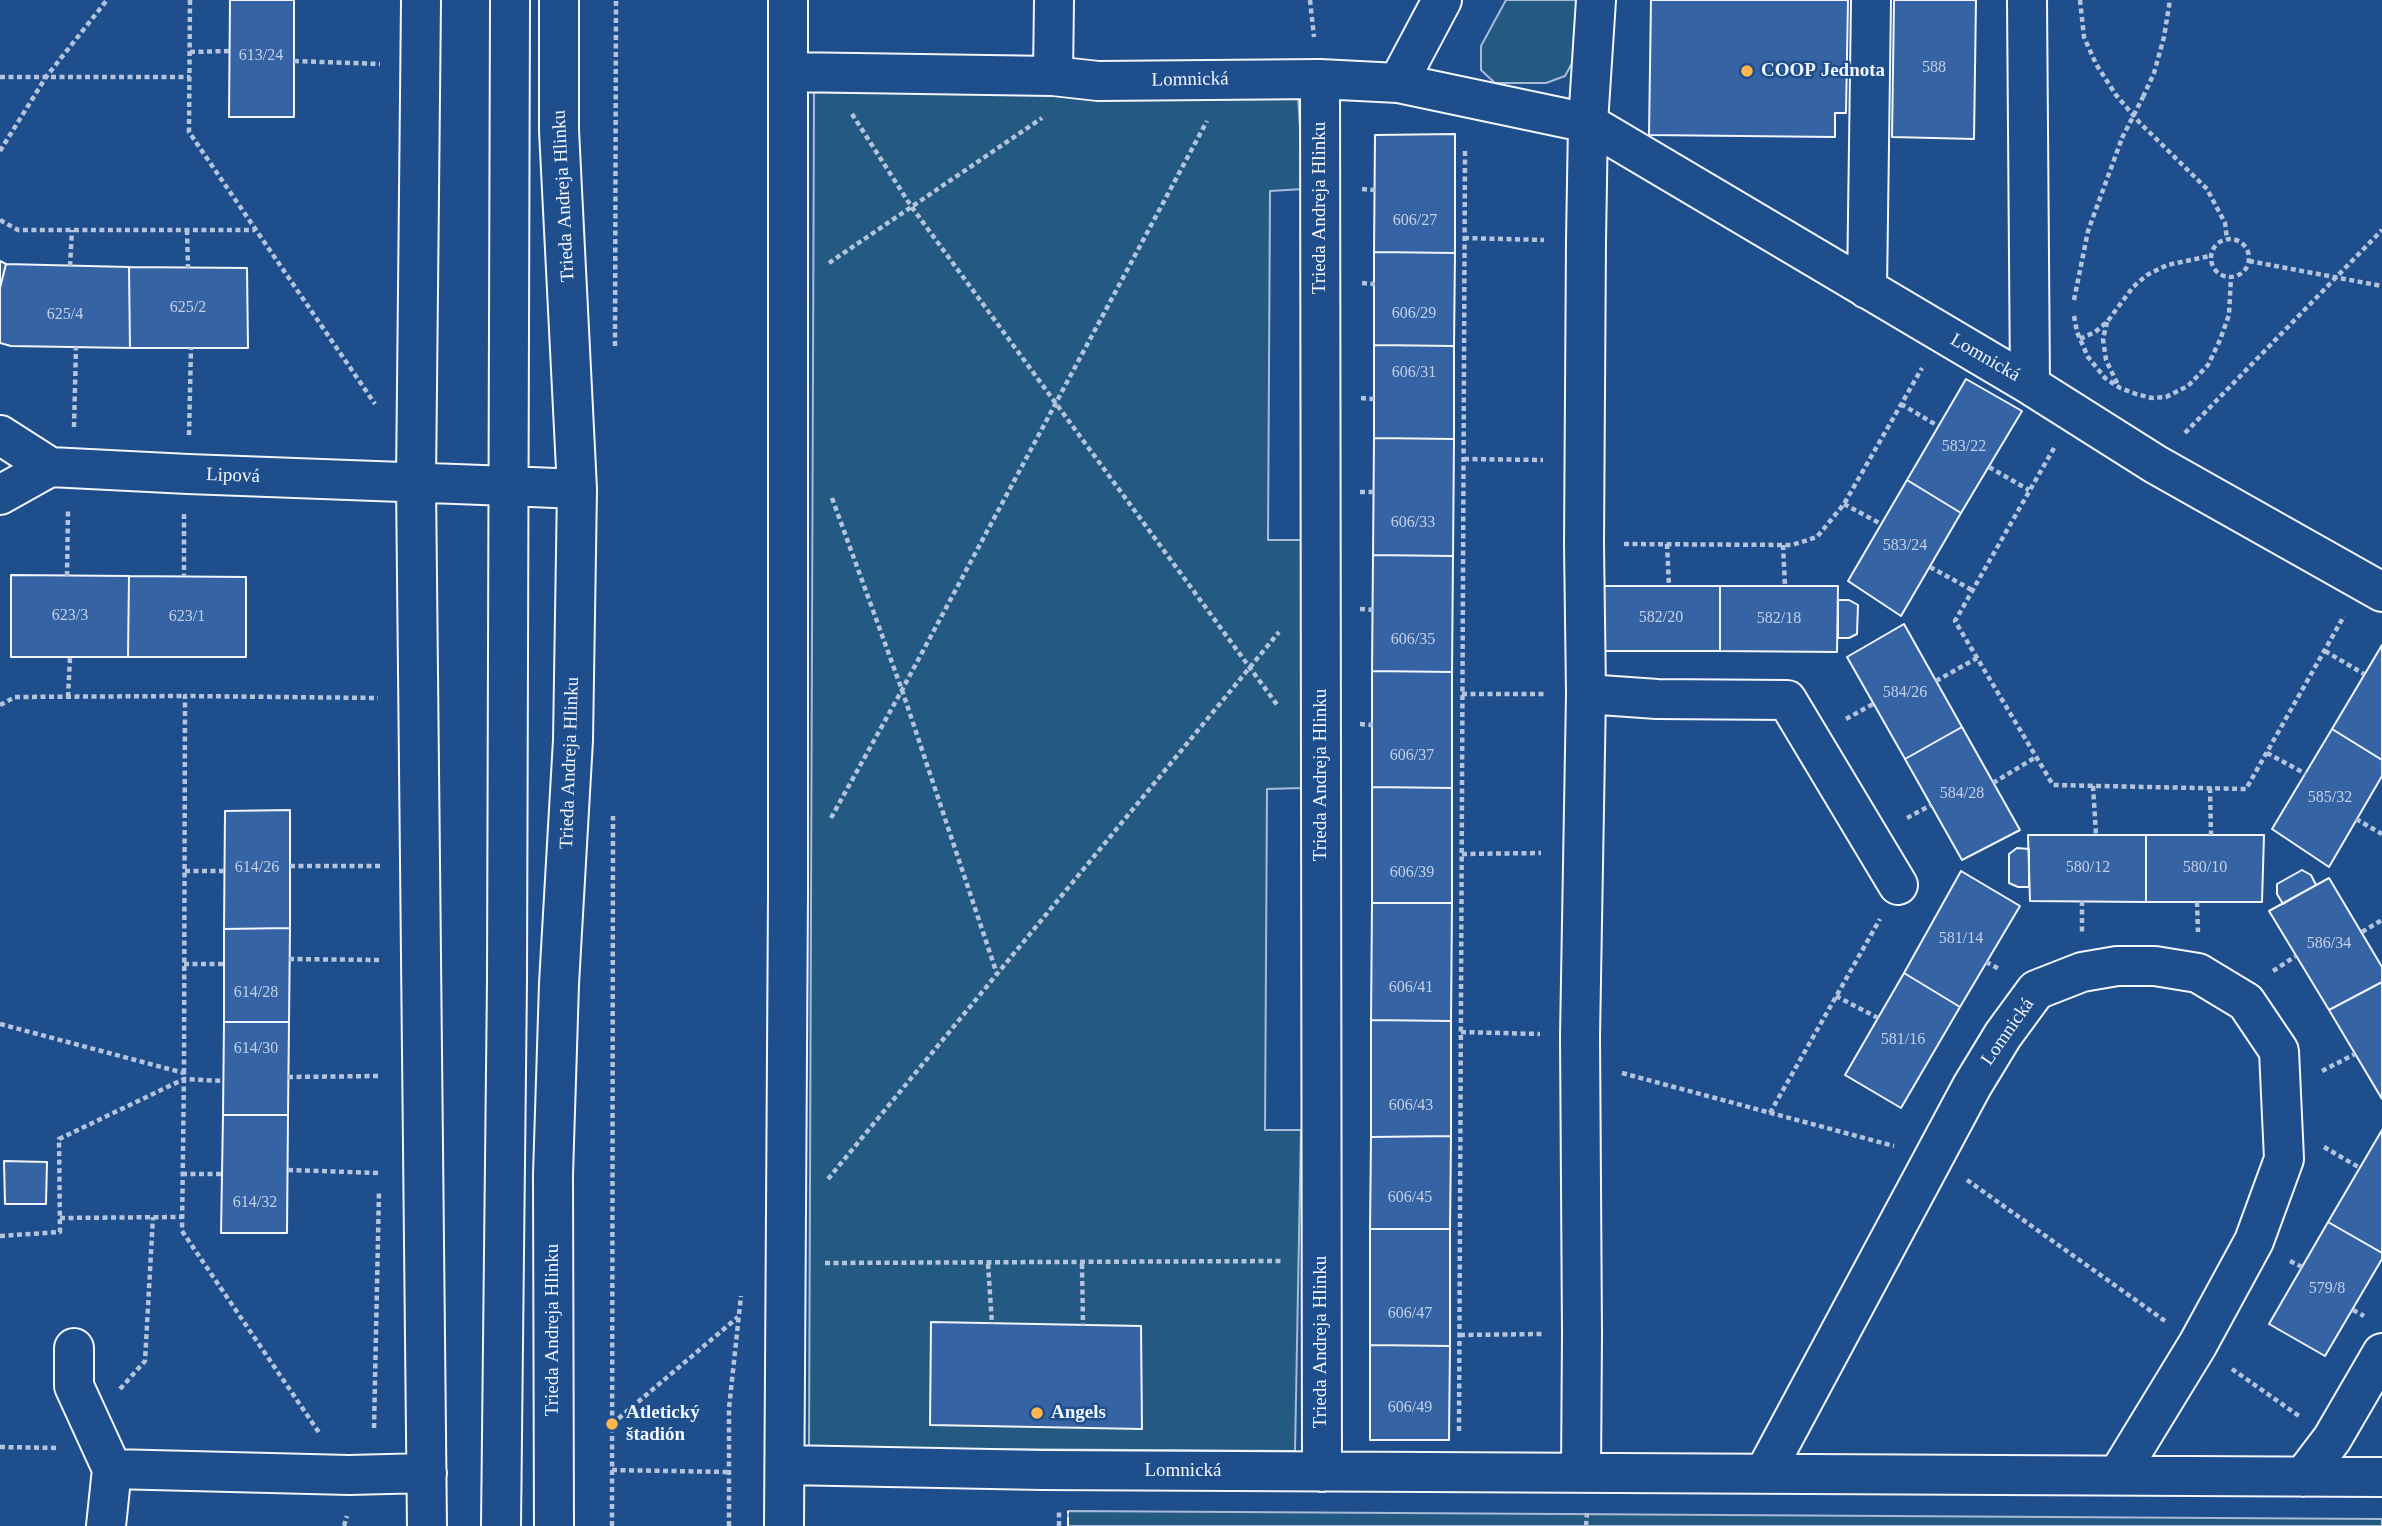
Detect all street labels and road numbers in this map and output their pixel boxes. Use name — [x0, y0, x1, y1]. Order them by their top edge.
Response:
street label: Lomnická — [1151, 68, 1229, 92]
street label: Trieda Andreja Hlinku — [548, 109, 580, 283]
street label: Trieda Andreja Hlinku — [1309, 122, 1331, 294]
street label: Lomnická — [1946, 329, 2024, 387]
street label: Lipová — [206, 464, 260, 488]
street label: Trieda Andreja Hlinku — [556, 676, 584, 850]
street label: Trieda Andreja Hlinku — [1310, 689, 1332, 861]
street label: Lomnická — [1977, 994, 2039, 1070]
street label: Trieda Andreja Hlinku — [542, 1244, 564, 1416]
street label: Trieda Andreja Hlinku — [1310, 1256, 1332, 1428]
street label: Lomnická — [1144, 1460, 1222, 1482]

